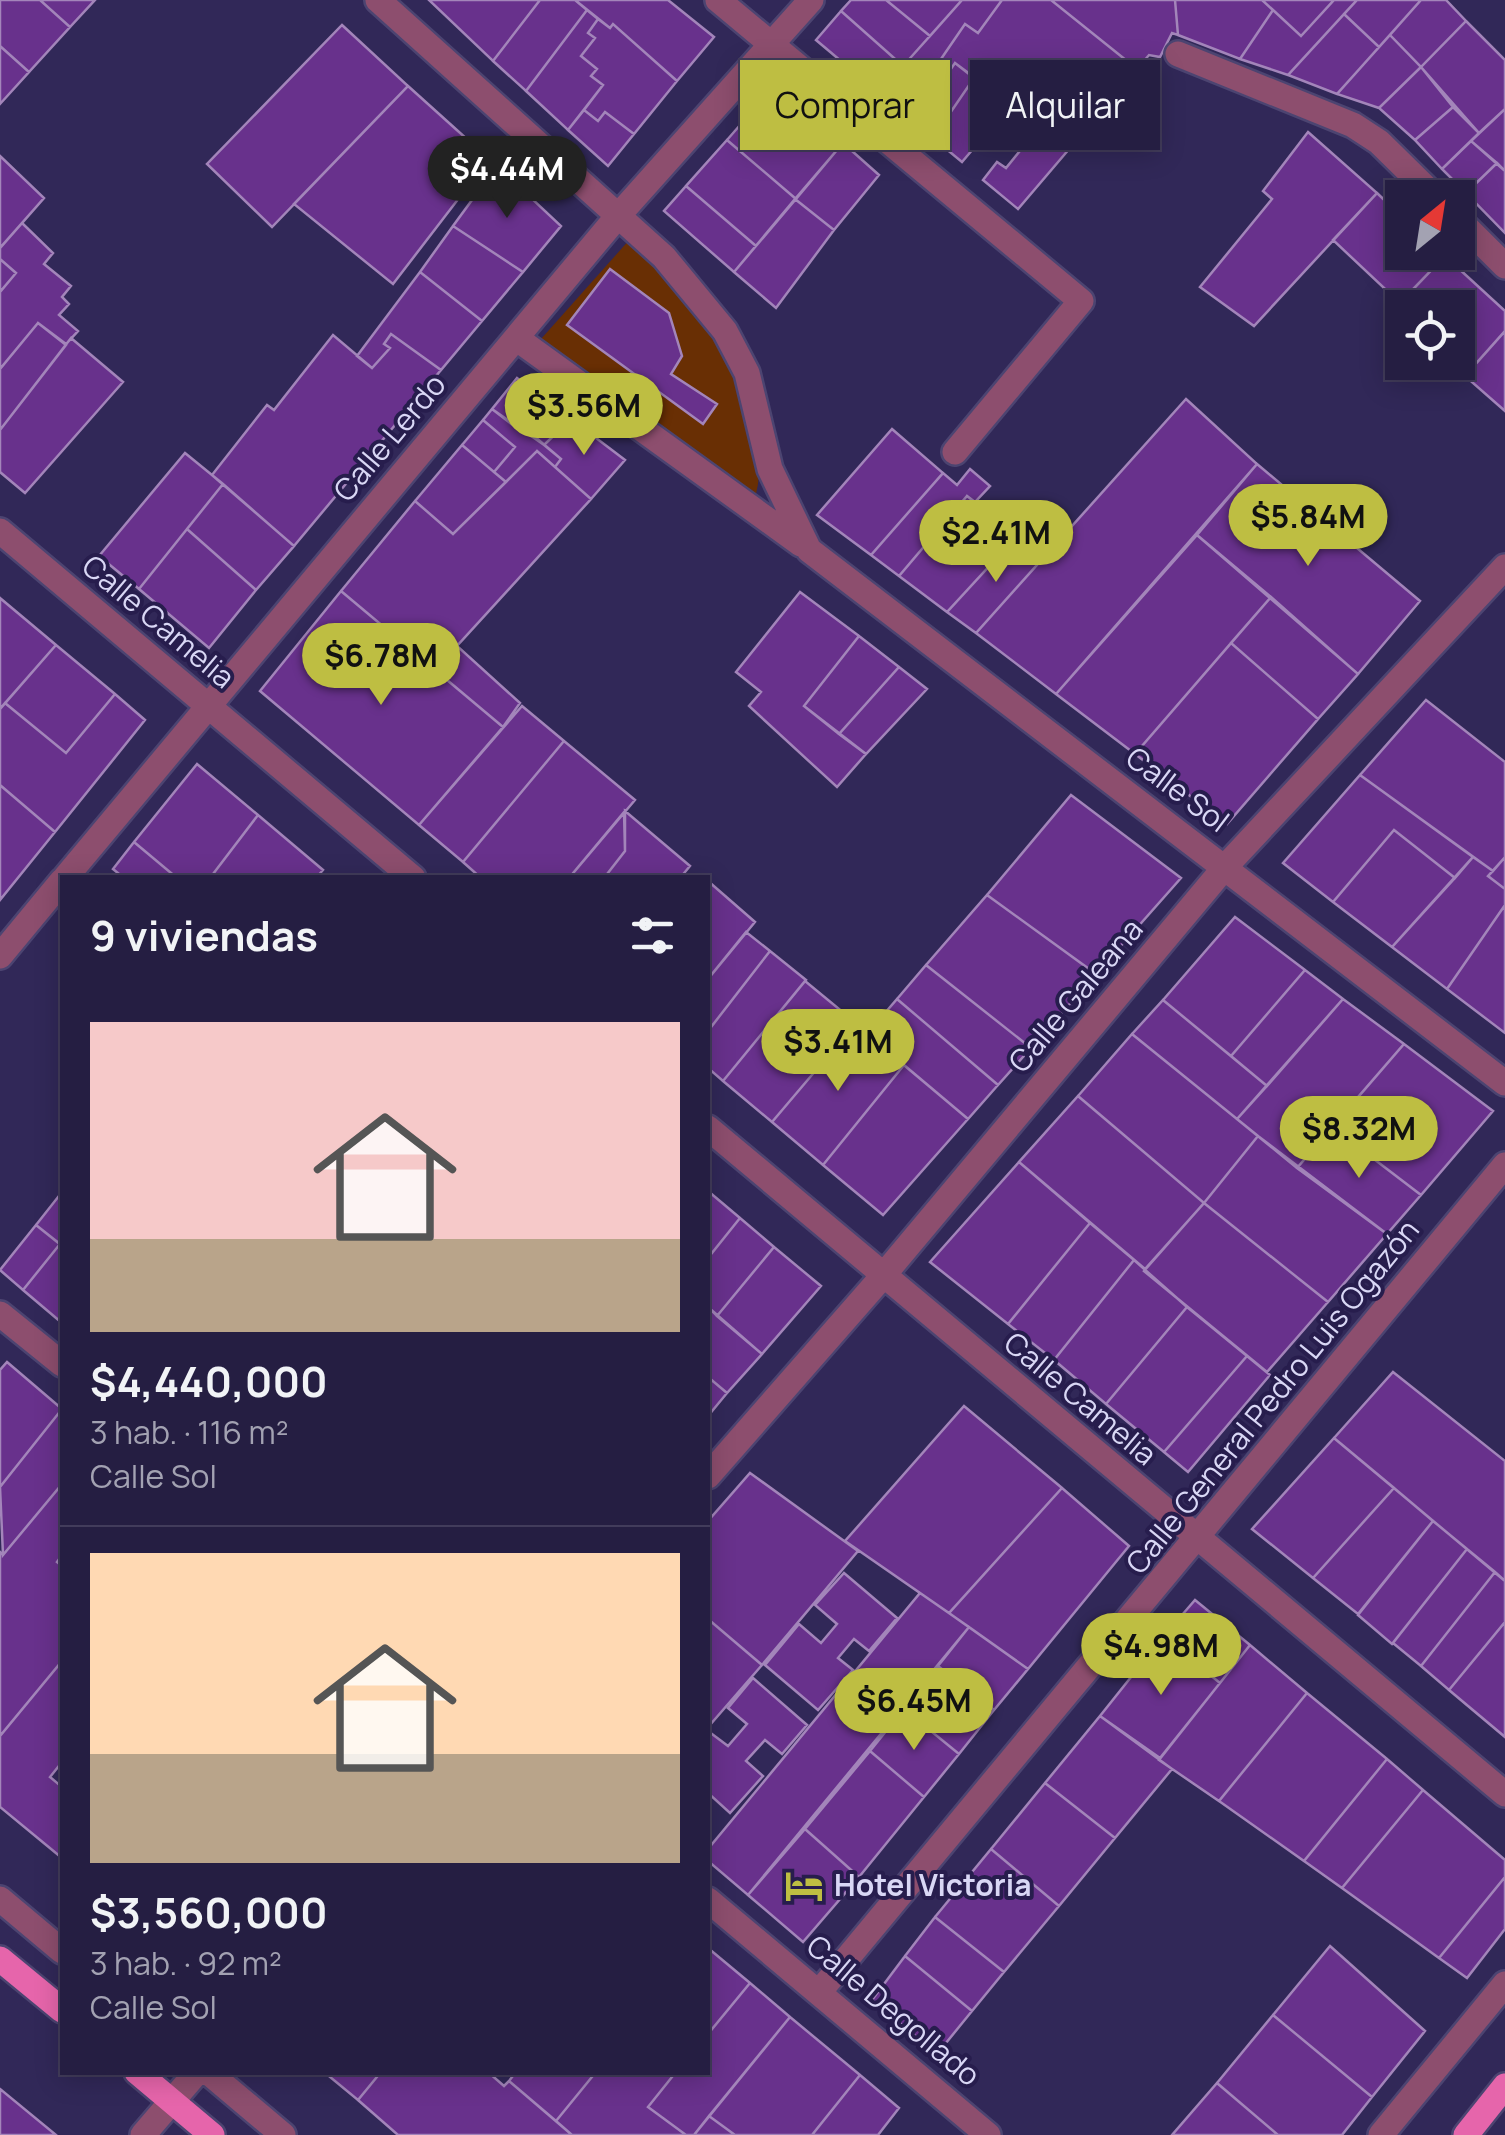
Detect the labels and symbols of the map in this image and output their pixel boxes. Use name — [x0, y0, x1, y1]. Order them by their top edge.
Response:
pin: $4.44M — [426, 136, 588, 221]
north arrow — [1385, 180, 1475, 270]
street label: Calle Lerdo — [323, 365, 454, 509]
pin: $3.56M — [503, 373, 665, 458]
pin: $5.84M — [1227, 484, 1389, 569]
pin: $2.41M — [915, 500, 1077, 585]
street label: Calle Camelia — [74, 545, 244, 697]
pin: $6.78M — [300, 623, 462, 708]
street label: Calle Sol — [1118, 737, 1238, 841]
street label: Calle Galeana — [998, 910, 1151, 1081]
pin: $3.41M — [757, 1009, 919, 1094]
pin: $8.32M — [1278, 1096, 1440, 1181]
street label: Calle General Pedro Luis Ogazón — [1116, 1210, 1428, 1582]
street label: Calle Camelia — [996, 1322, 1166, 1474]
pin: $4.98M — [1080, 1613, 1242, 1698]
pin: $6.45M — [833, 1668, 995, 1753]
place label: Hotel Victoria — [834, 1864, 1032, 1905]
hotel icon: Hotel Victoria — [783, 1865, 825, 1907]
street label: Calle Degollado — [798, 1925, 990, 2095]

